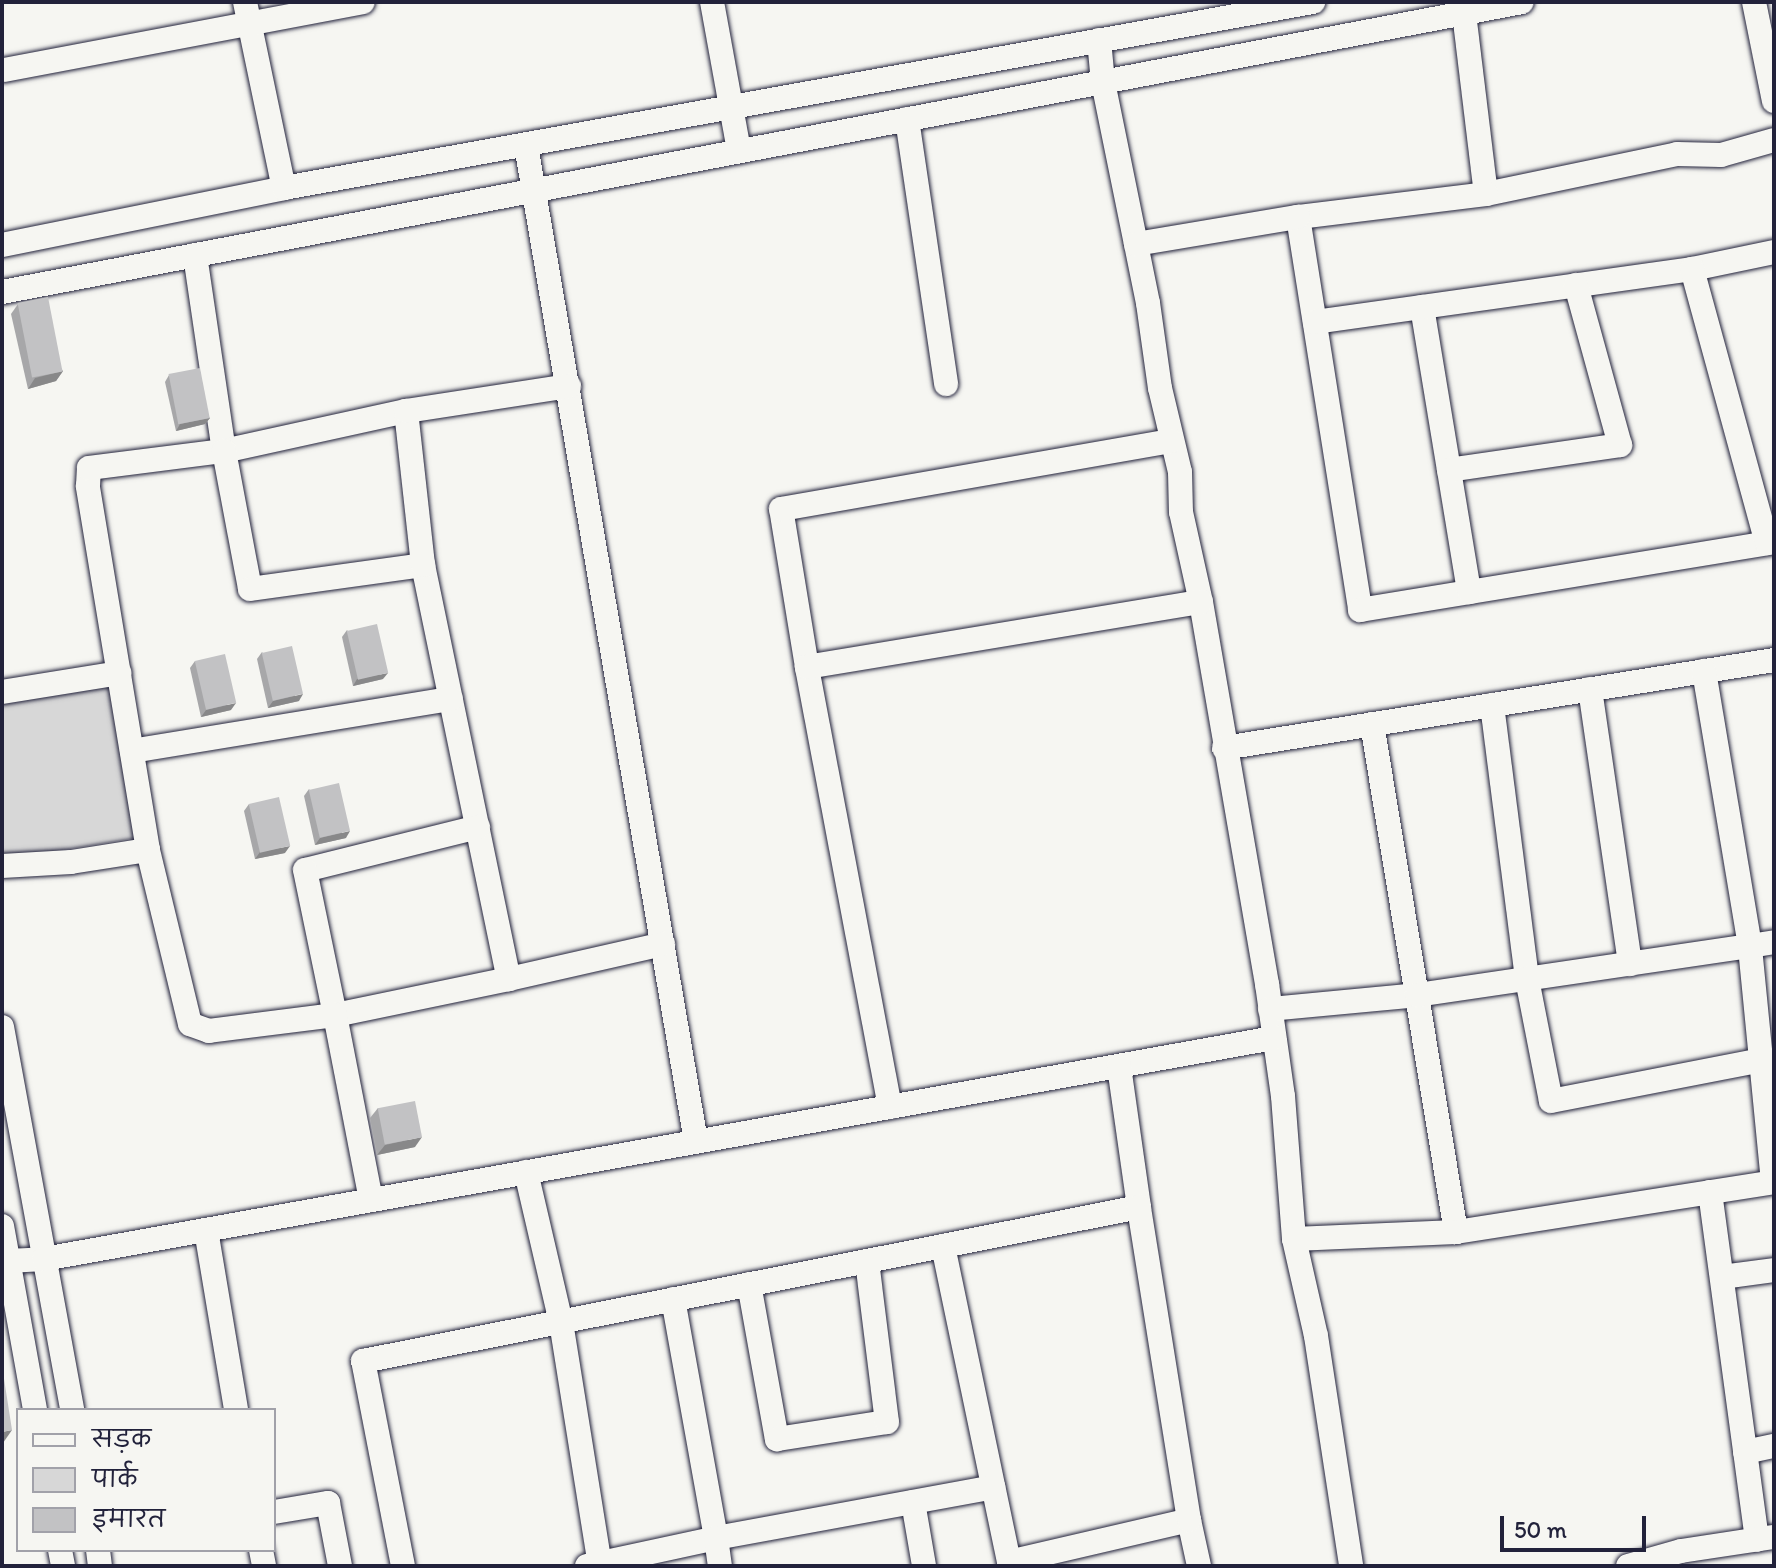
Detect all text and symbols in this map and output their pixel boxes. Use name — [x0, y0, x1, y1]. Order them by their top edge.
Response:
legend — [16, 1408, 276, 1552]
text: सड़क — [92, 1424, 151, 1453]
text: पार्क — [92, 1464, 137, 1493]
scale bar — [1504, 1500, 1650, 1550]
text: इमारत — [92, 1504, 165, 1533]
text: 50 m — [1514, 1515, 1567, 1544]

